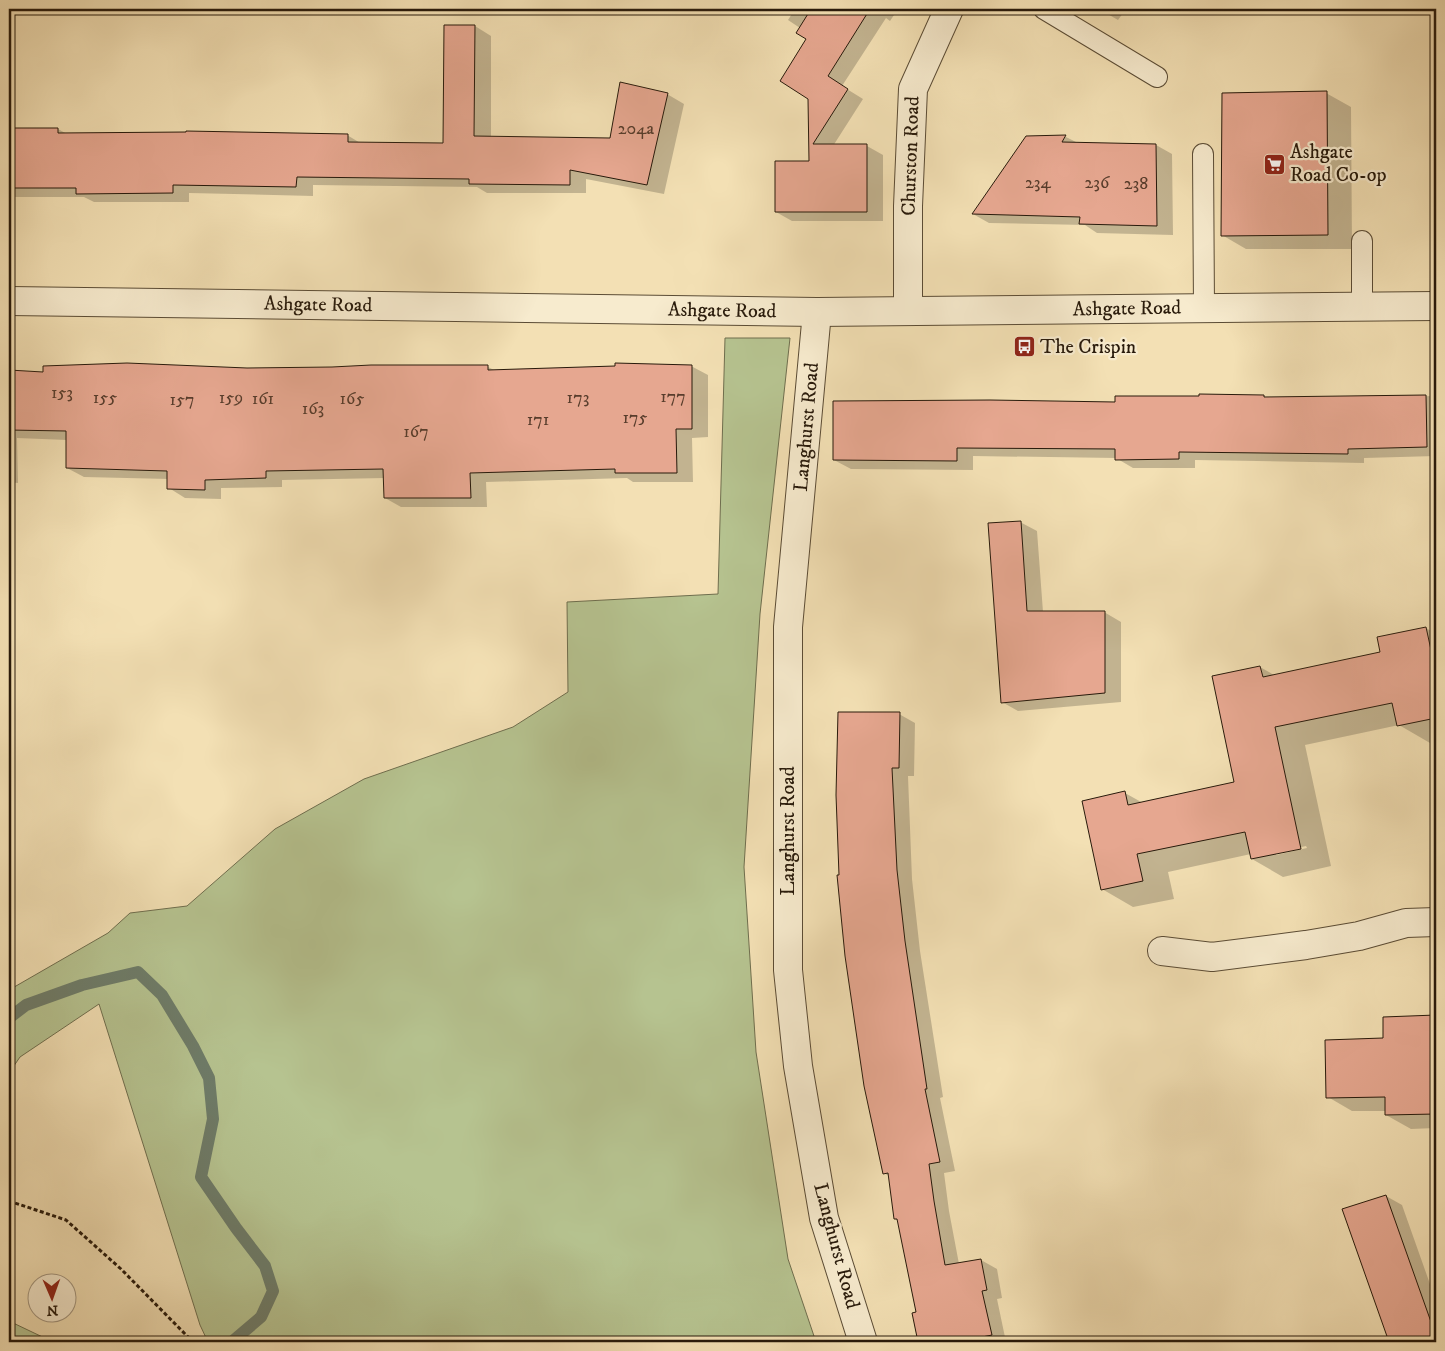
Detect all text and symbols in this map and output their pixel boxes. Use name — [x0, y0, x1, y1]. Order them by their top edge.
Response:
street label: Churston Road — [896, 96, 926, 216]
house number: 204a — [618, 118, 655, 140]
place label: Ashgate Road Co-op — [1290, 140, 1387, 188]
supermarket icon: Ashgate Road Co-op — [1262, 152, 1286, 176]
house number: 234 — [1025, 172, 1052, 194]
house number: 236 — [1085, 172, 1110, 194]
house number: 238 — [1124, 173, 1148, 195]
street label: Ashgate Road — [264, 292, 372, 318]
street label: Ashgate Road — [1073, 296, 1181, 322]
street label: Ashgate Road — [668, 298, 776, 324]
bus stop icon: The Crispin — [1012, 335, 1036, 359]
place label: The Crispin — [1040, 335, 1137, 360]
street label: Langhurst Road — [789, 361, 825, 493]
house number: 153 — [51, 382, 73, 404]
house number: 177 — [660, 386, 686, 408]
house number: 155 — [93, 387, 117, 409]
house number: 159 — [219, 387, 243, 409]
house number: 173 — [567, 387, 589, 409]
house number: 161 — [252, 388, 274, 410]
house number: 165 — [340, 388, 364, 410]
house number: 157 — [170, 389, 194, 411]
house number: 163 — [302, 398, 324, 420]
house number: 175 — [623, 407, 648, 429]
house number: 171 — [527, 409, 549, 431]
house number: 167 — [403, 421, 429, 443]
street label: Langhurst Road — [776, 766, 801, 896]
street label: Langhurst Road — [807, 1180, 865, 1312]
north arrow — [28, 1274, 78, 1324]
text: N — [46, 1301, 58, 1319]

